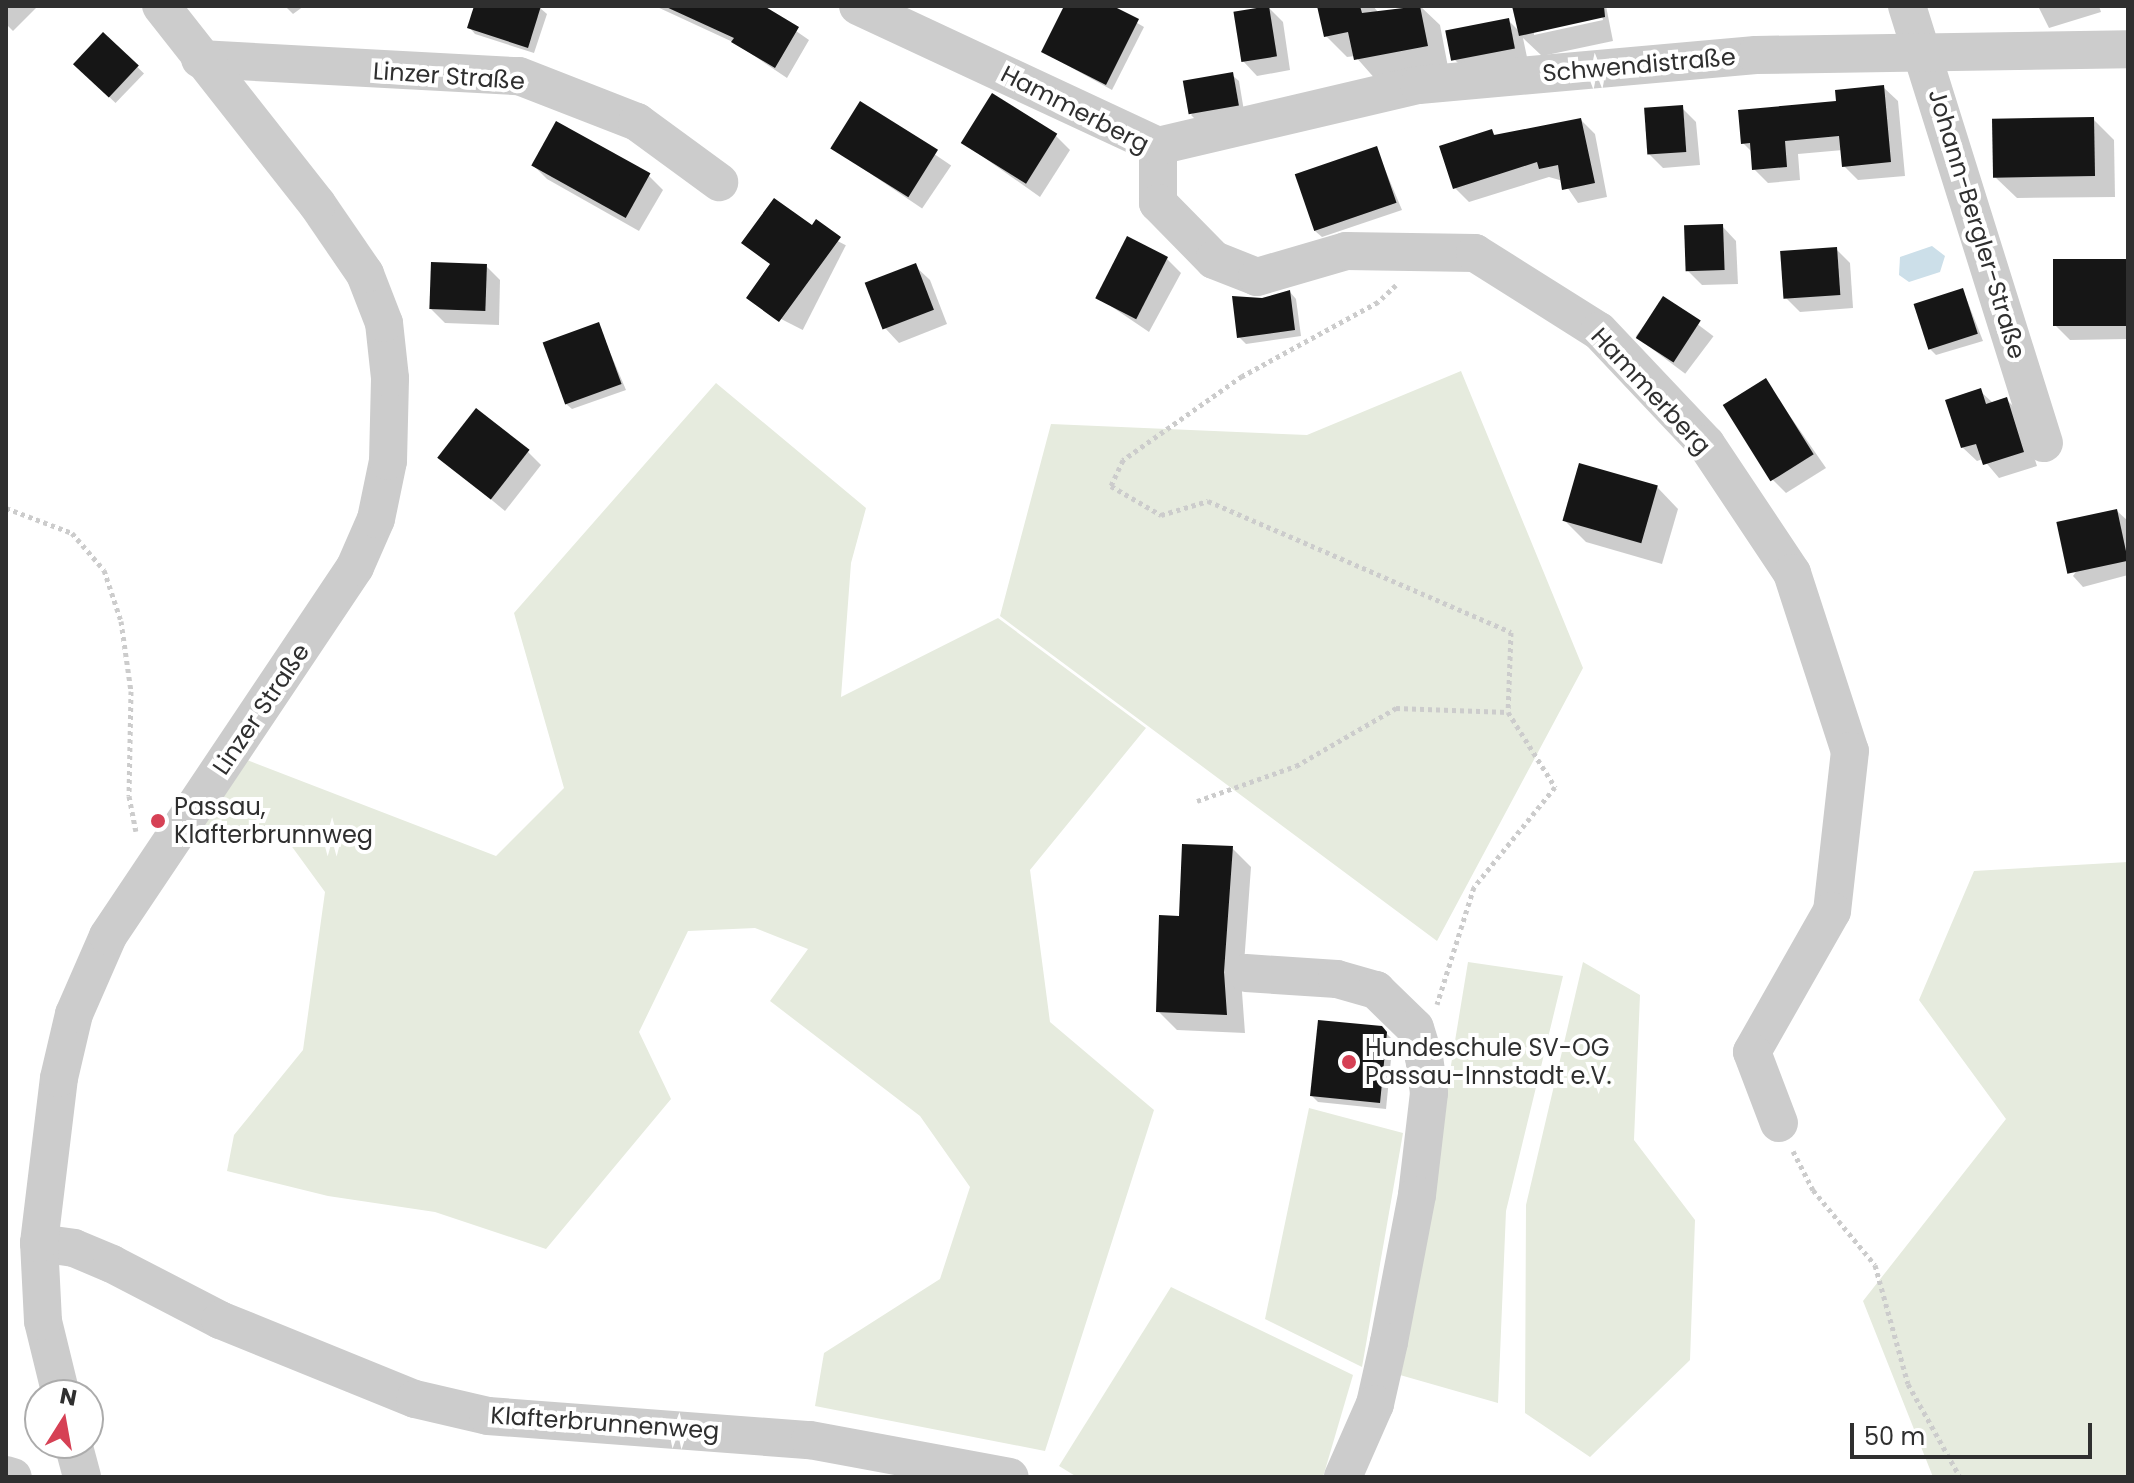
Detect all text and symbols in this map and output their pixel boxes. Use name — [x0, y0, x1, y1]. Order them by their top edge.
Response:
street label: Schwendistraße — [1541, 42, 1737, 88]
street label: Linzer Straße — [372, 56, 526, 96]
street label: Hammerberg — [996, 59, 1154, 159]
street label: Johann-Bergler-Straße — [1922, 86, 2032, 362]
street label: Hammerberg — [1585, 322, 1717, 460]
street label: Linzer Straße — [207, 638, 315, 780]
place label: Passau, Klafterbrunnweg — [174, 793, 373, 849]
marker: Passau, Klafterbrunnweg — [149, 812, 167, 830]
place label: Hundeschule SV-OG Passau-Innstadt e.V. — [1365, 1034, 1612, 1090]
marker: Hundeschule SV-OG Passau-Innstadt e.V. — [1340, 1053, 1358, 1071]
north arrow — [24, 1379, 104, 1459]
text: N — [57, 1380, 79, 1414]
street label: Klafterbrunnenweg — [490, 1401, 720, 1445]
scale bar — [1854, 1407, 2096, 1457]
text: 50 m — [1864, 1420, 1925, 1453]

